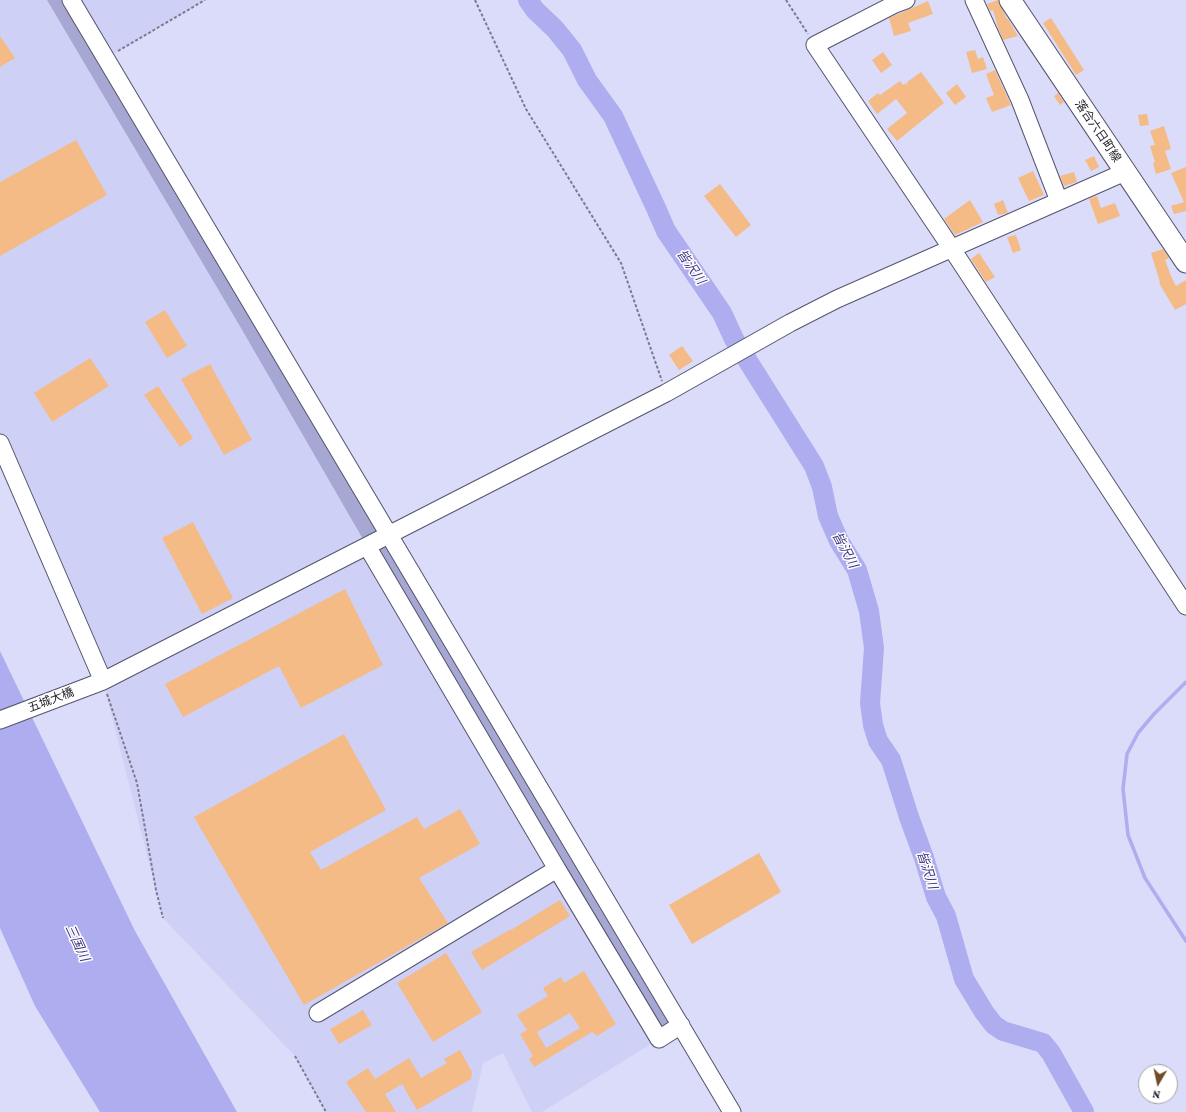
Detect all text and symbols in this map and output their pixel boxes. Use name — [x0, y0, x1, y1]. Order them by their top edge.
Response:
street label: 落合六日町線 — [1072, 97, 1124, 165]
water label: 皆沢川 — [673, 247, 709, 287]
water label: 皆沢川 — [829, 529, 861, 571]
street label: 五城大橋 — [26, 685, 76, 715]
water label: 皆沢川 — [914, 849, 940, 891]
water label: 三国川 — [62, 922, 92, 964]
north arrow — [1138, 1064, 1178, 1104]
text: N — [1152, 1088, 1161, 1101]

